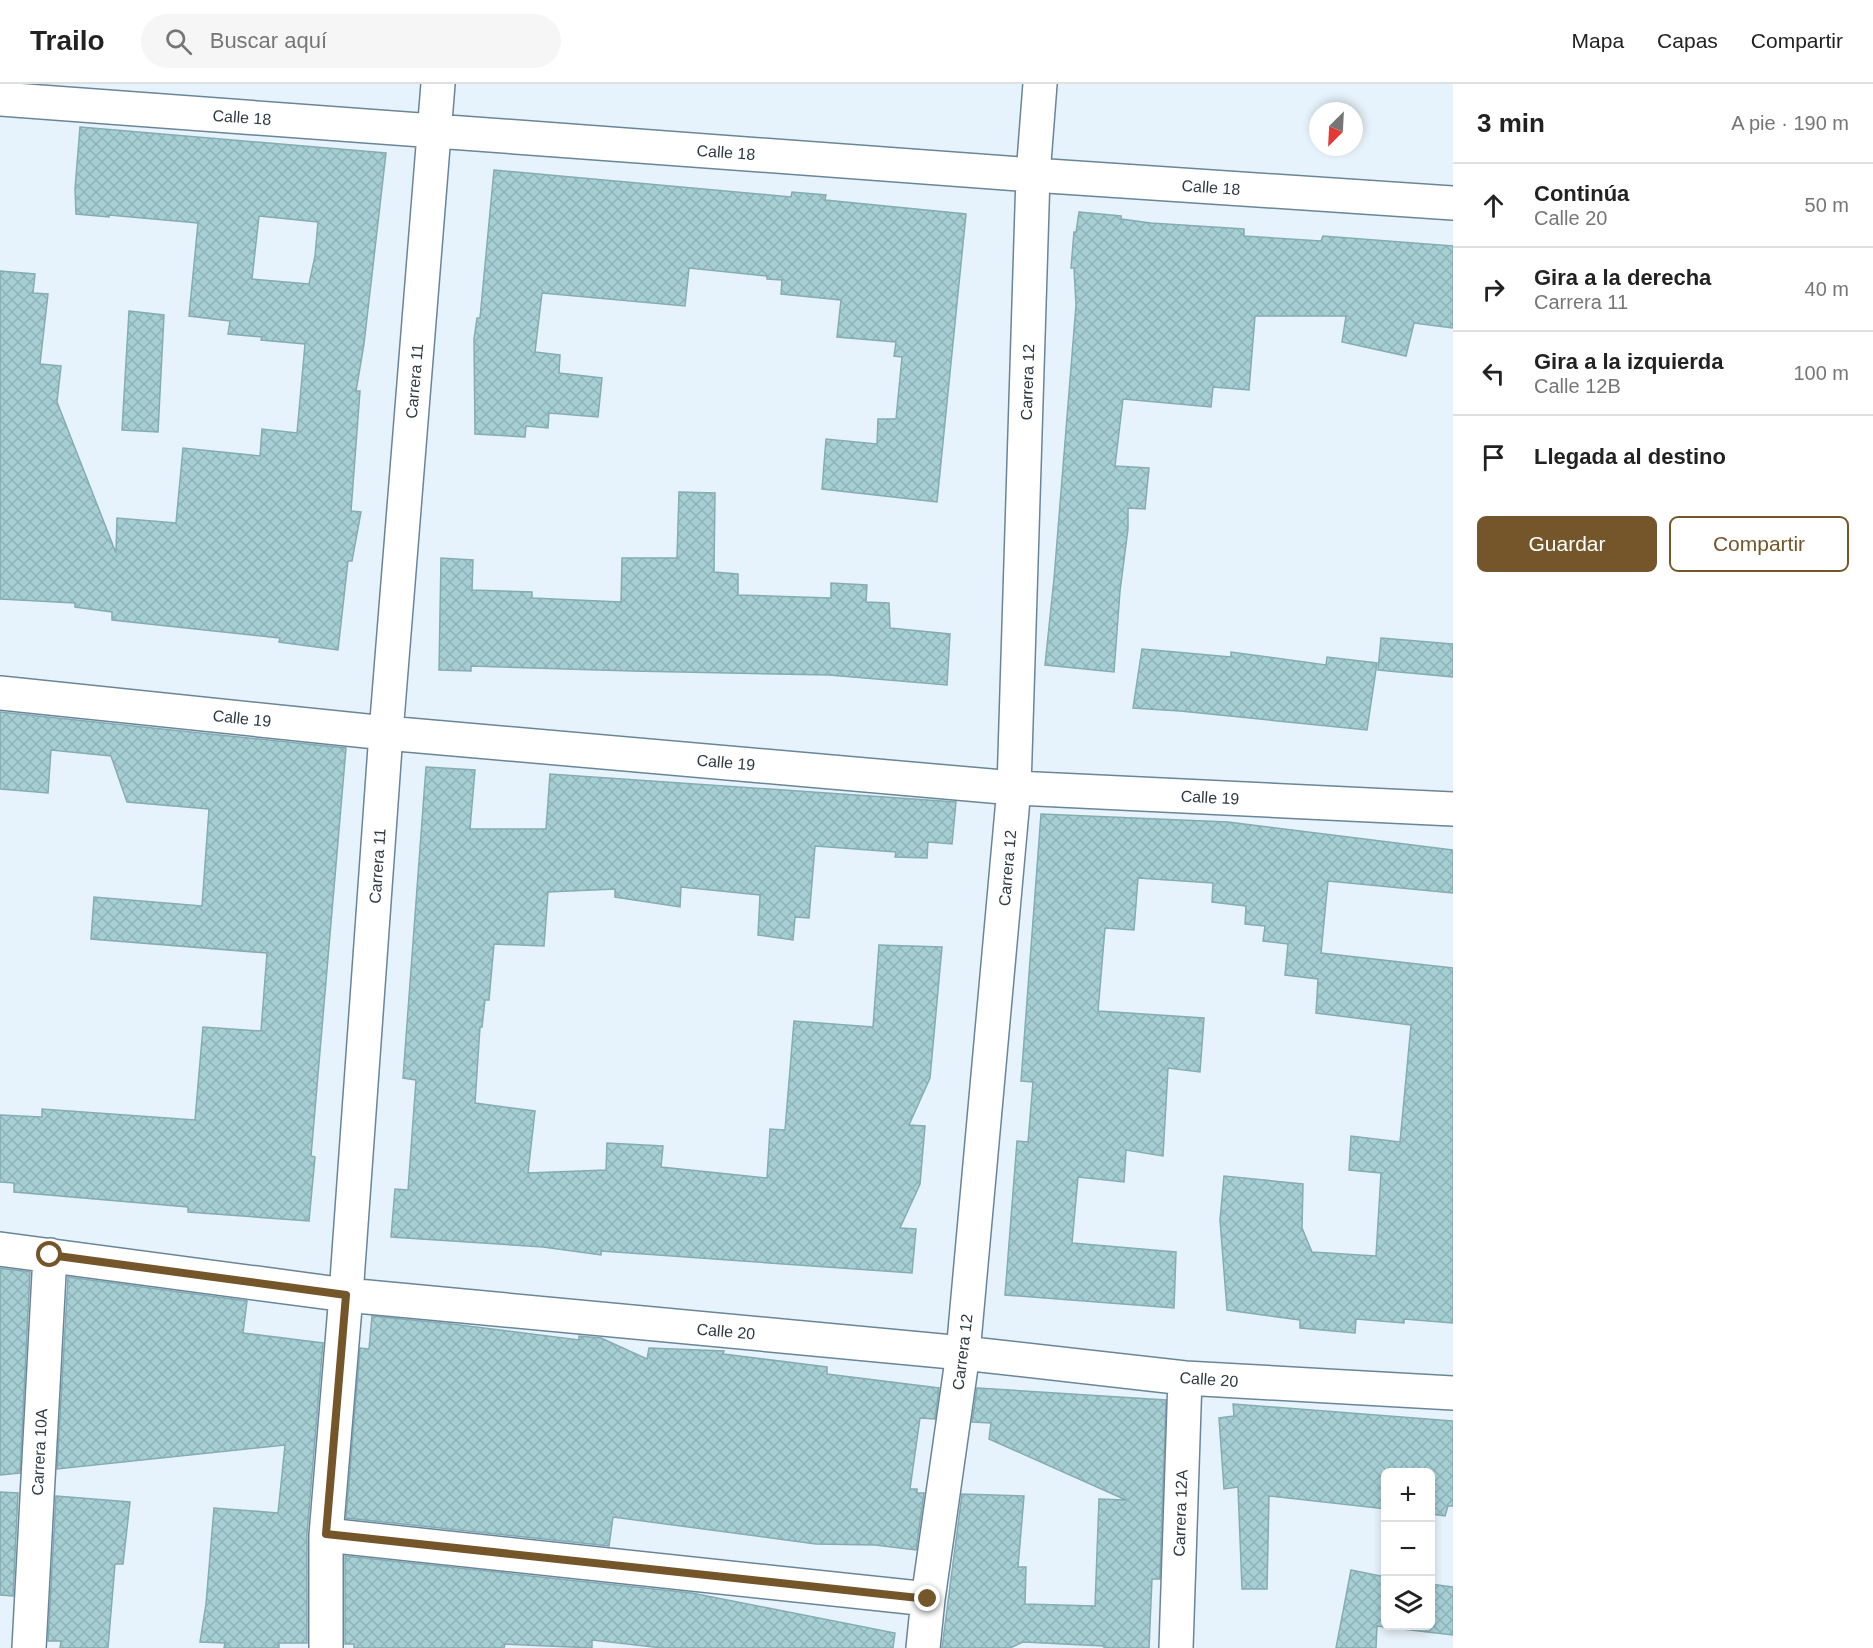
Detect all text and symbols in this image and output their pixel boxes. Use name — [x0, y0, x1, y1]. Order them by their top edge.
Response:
search box — [141, 14, 561, 68]
text: Trailo — [30, 25, 105, 56]
icon: search — [162, 25, 195, 58]
text: Buscar aquí — [210, 28, 327, 53]
text: Mapa — [1572, 29, 1624, 52]
text: Capas — [1657, 29, 1718, 52]
text: Compartir — [1751, 29, 1843, 52]
north arrow — [1309, 102, 1363, 156]
street label: Calle 18 — [212, 107, 272, 128]
text: 3 min — [1477, 108, 1545, 138]
text: A pie · 190 m — [1731, 112, 1849, 134]
street label: Calle 18 — [696, 142, 756, 163]
street label: Calle 18 — [1181, 177, 1241, 198]
text: Continúa — [1534, 181, 1629, 206]
icon: ahead — [1477, 189, 1510, 222]
text: 50 m — [1805, 194, 1849, 216]
text: Calle 20 — [1534, 207, 1607, 229]
text: Gira a la derecha — [1534, 265, 1711, 290]
icon: right — [1477, 273, 1510, 306]
text: 40 m — [1805, 278, 1849, 300]
text: Carrera 11 — [1534, 291, 1628, 313]
street label: Carrera 11 — [403, 343, 426, 419]
street label: Carrera 12 — [1018, 343, 1037, 421]
text: Gira a la izquierda — [1534, 349, 1724, 374]
icon: left — [1477, 357, 1510, 390]
text: 100 m — [1793, 362, 1849, 384]
text: Calle 12B — [1534, 375, 1621, 397]
icon: arrive — [1477, 441, 1510, 474]
text: Llegada al destino — [1534, 444, 1726, 469]
button: Guardar — [1477, 516, 1657, 572]
button: Compartir — [1669, 516, 1849, 572]
street label: Calle 19 — [212, 707, 272, 730]
street label: Calle 19 — [696, 751, 756, 774]
street label: Calle 19 — [1180, 787, 1240, 808]
street label: Carrera 11 — [366, 828, 389, 904]
street label: Carrera 12 — [996, 829, 1019, 907]
route start — [36, 1241, 62, 1267]
street label: Carrera 12 — [949, 1313, 976, 1391]
street label: Calle 20 — [696, 1320, 756, 1343]
street label: Calle 20 — [1179, 1369, 1239, 1390]
street label: Carrera 10A — [29, 1408, 50, 1496]
map controls — [1381, 1468, 1435, 1630]
button: + — [1381, 1468, 1435, 1522]
street label: Carrera 12A — [1170, 1469, 1191, 1557]
button: − — [1381, 1522, 1435, 1576]
button: layers — [1381, 1576, 1435, 1630]
route end — [914, 1585, 940, 1611]

